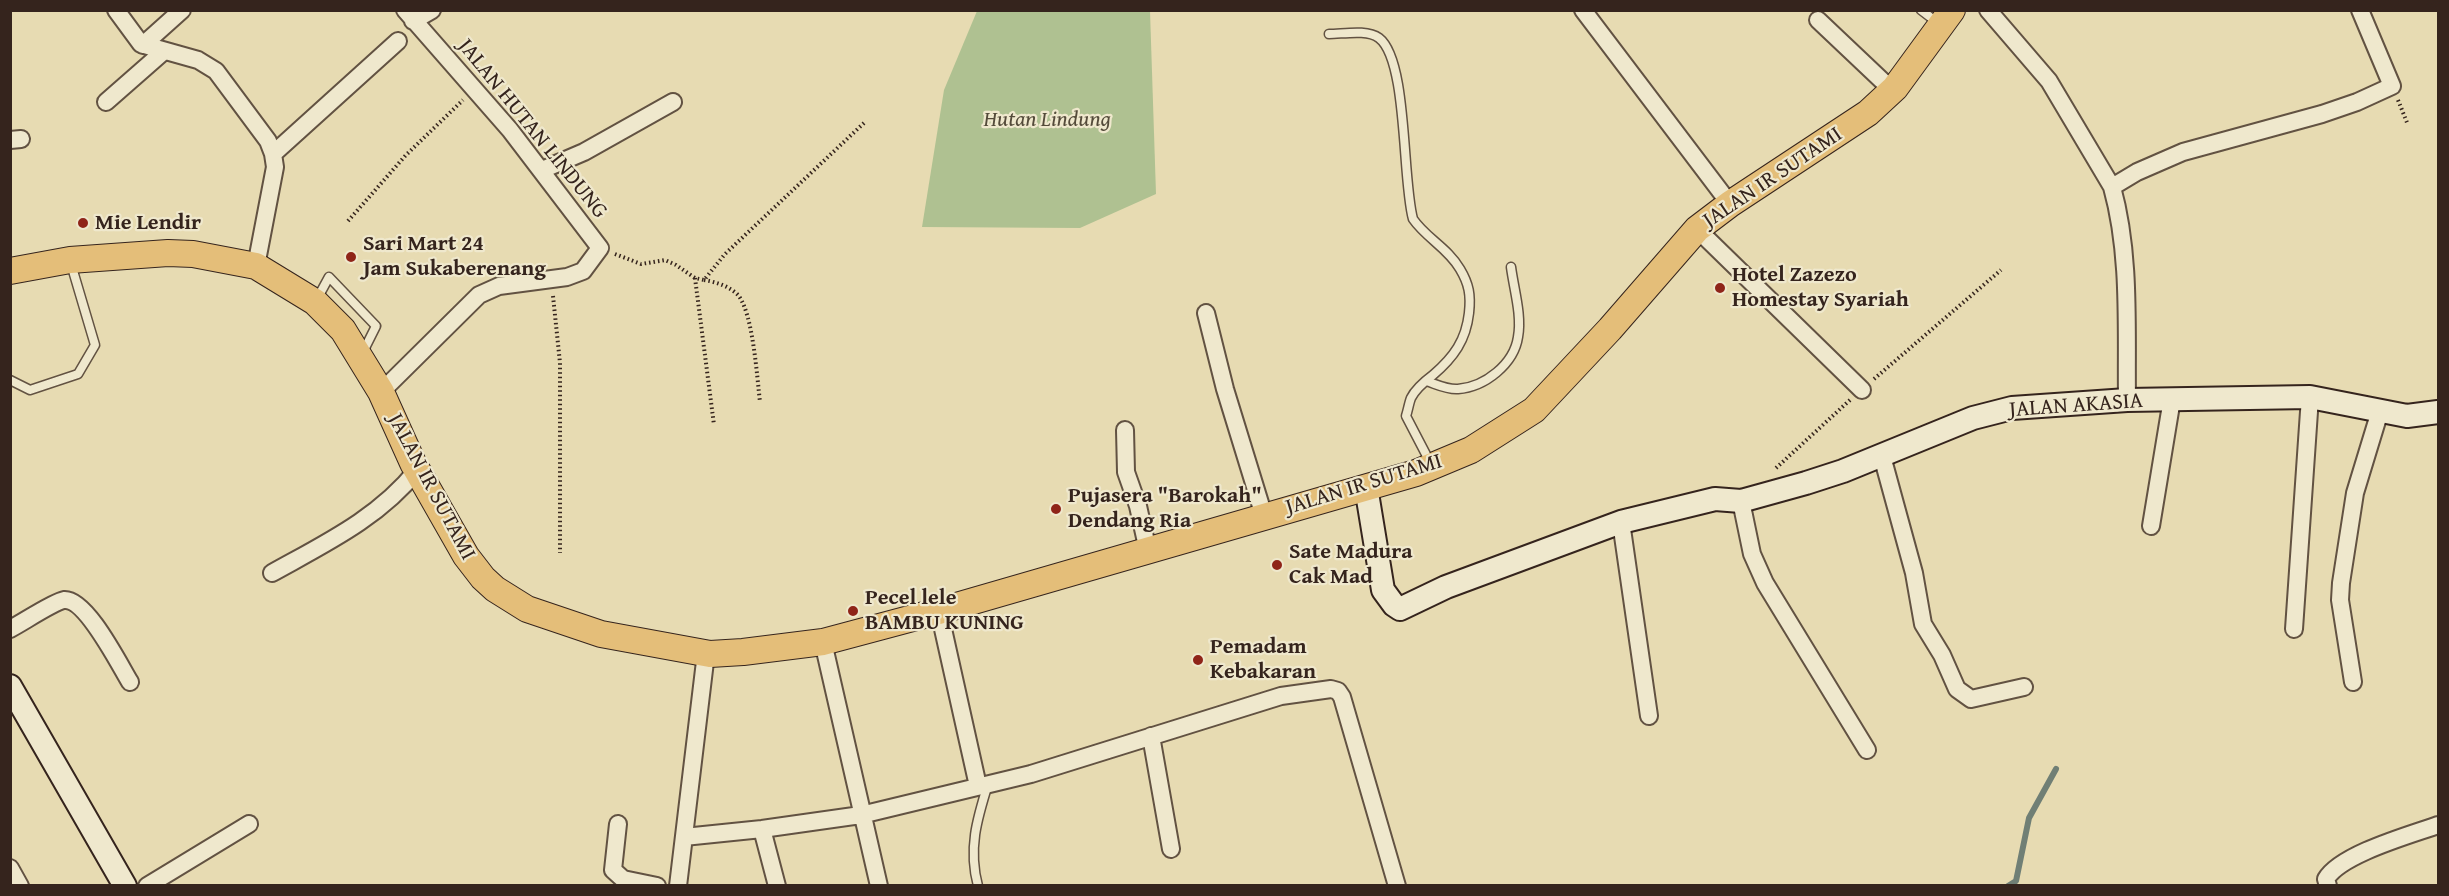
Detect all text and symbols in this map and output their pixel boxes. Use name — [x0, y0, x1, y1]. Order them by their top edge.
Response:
street label: JALAN HUTAN LINDUNG — [451, 34, 613, 224]
park label: Hutan Lindung — [983, 107, 1111, 133]
street label: JALAN IR SUTAMI — [1698, 122, 1848, 234]
place label: Mie Lendir — [95, 210, 201, 236]
marker: Mie Lendir — [76, 216, 90, 230]
place label: Sari Mart 24 Jam Sukaberenang — [363, 231, 546, 282]
marker: Sari Mart 24 Jam Sukaberenang — [344, 250, 358, 264]
place label: Hotel Zazezo Homestay Syariah — [1732, 262, 1909, 314]
marker: Hotel Zazezo Homestay Syariah — [1713, 281, 1727, 295]
street label: JALAN AKASIA — [2008, 388, 2144, 424]
street label: JALAN IR SUTAMI — [381, 409, 481, 565]
street label: JALAN IR SUTAMI — [1283, 449, 1445, 521]
place label: Pujasera "Barokah" Dendang Ria — [1068, 483, 1262, 534]
marker: Pujasera "Barokah" Dendang Ria — [1049, 502, 1063, 516]
place label: Sate Madura Cak Mad — [1289, 539, 1412, 590]
marker: Sate Madura Cak Mad — [1270, 558, 1284, 572]
place label: Pecel lele BAMBU KUNING — [865, 585, 1024, 636]
marker: Pecel lele BAMBU KUNING — [846, 604, 860, 618]
place label: Pemadam Kebakaran — [1210, 634, 1316, 686]
marker: Pemadam Kebakaran — [1191, 653, 1205, 667]

